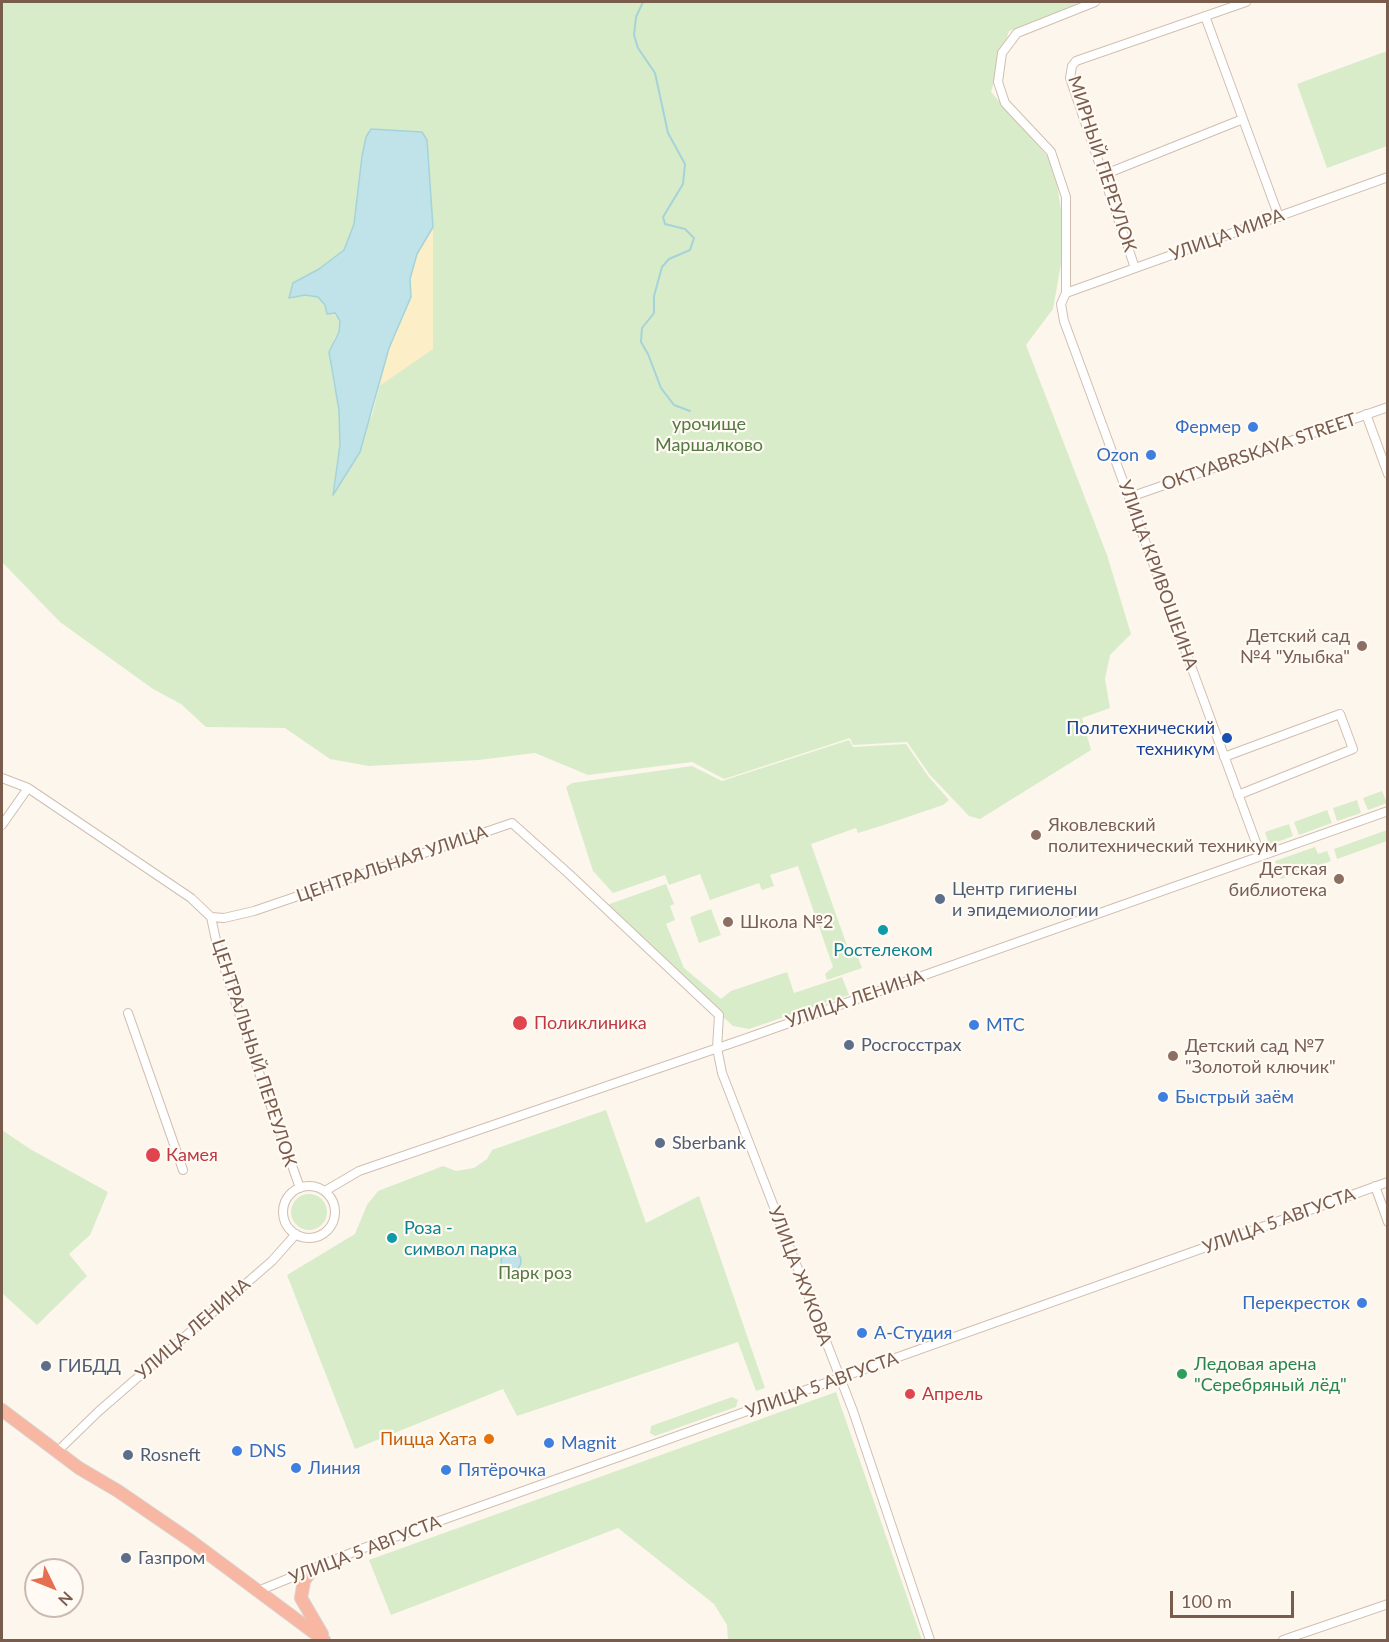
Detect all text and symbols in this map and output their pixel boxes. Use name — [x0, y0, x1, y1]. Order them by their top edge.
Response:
street label: МИРНЫЙ ПЕРЕУЛОК — [1063, 73, 1141, 255]
street label: УЛИЦА МИРА — [1167, 204, 1287, 266]
street label: OKTYABRSKAYA STREET — [1159, 408, 1359, 496]
park label: урочище Маршалково — [655, 413, 763, 456]
place label: Фермер — [1175, 416, 1241, 438]
marker: Фермер — [1246, 420, 1260, 434]
place label: Ozon — [1097, 444, 1139, 466]
marker: Ozon — [1144, 448, 1158, 462]
street label: УЛИЦА КРИВОШЕИНА — [1114, 477, 1202, 673]
place label: Детский сад №4 "Улыбка" — [1240, 625, 1350, 668]
marker: Детский сад №4 "Улыбка" — [1355, 639, 1369, 653]
place label: Политехнический техникум — [1066, 717, 1215, 760]
marker: Политехнический техникум — [1220, 731, 1234, 745]
place label: Яковлевский политехнический техникум — [1048, 814, 1277, 856]
street label: ЦЕНТРАЛЬНАЯ УЛИЦА — [294, 821, 490, 907]
marker: Яковлевский политехнический техникум — [1029, 828, 1043, 842]
place label: Детская библиотека — [1229, 858, 1327, 900]
marker: Детская библиотека — [1332, 872, 1346, 886]
place label: Центр гигиены и эпидемиологии — [952, 878, 1099, 920]
marker: Центр гигиены и эпидемиологии — [933, 892, 947, 906]
place label: Школа №2 — [740, 911, 833, 933]
marker: Школа №2 — [721, 915, 735, 929]
marker: Ростелеком — [876, 923, 890, 937]
street label: ЦЕНТРАЛЬНЫЙ ПЕРЕУЛОК — [207, 937, 301, 1169]
place label: Ростелеком — [833, 939, 933, 961]
street label: УЛИЦА ЛЕНИНА — [783, 965, 927, 1033]
place label: Поликлиника — [534, 1012, 647, 1034]
marker: Поликлиника — [511, 1014, 529, 1032]
place label: МТС — [986, 1014, 1025, 1036]
marker: МТС — [967, 1018, 981, 1032]
place label: Росгосстрах — [861, 1034, 961, 1056]
place label: Детский сад №7 "Золотой ключик" — [1185, 1035, 1336, 1078]
marker: Росгосстрах — [842, 1038, 856, 1052]
marker: Детский сад №7 "Золотой ключик" — [1166, 1049, 1180, 1063]
place label: Быстрый заём — [1175, 1086, 1294, 1108]
marker: Быстрый заём — [1156, 1090, 1170, 1104]
place label: Sberbank — [672, 1132, 746, 1154]
marker: Sberbank — [653, 1136, 667, 1150]
place label: Камея — [166, 1144, 218, 1166]
marker: Камея — [144, 1146, 162, 1164]
street label: УЛИЦА 5 АВГУСТА — [1200, 1183, 1358, 1259]
street label: УЛИЦА ЖУКОВА — [764, 1203, 836, 1349]
place label: Роза - символ парка — [404, 1217, 517, 1260]
marker: Роза - символ парка — [385, 1231, 399, 1245]
park label: Парк роз — [498, 1262, 572, 1284]
street label: УЛИЦА ЛЕНИНА — [131, 1273, 255, 1385]
place label: Перекресток — [1242, 1292, 1350, 1314]
marker: Перекресток — [1355, 1296, 1369, 1310]
place label: А-Студия — [874, 1322, 952, 1344]
marker: А-Студия — [855, 1326, 869, 1340]
street label: УЛИЦА 5 АВГУСТА — [743, 1347, 901, 1423]
place label: Ледовая арена "Серебряный лёд" — [1194, 1353, 1347, 1396]
place label: ГИБДД — [58, 1355, 121, 1377]
marker: ГИБДД — [39, 1359, 53, 1373]
marker: Ледовая арена "Серебряный лёд" — [1175, 1367, 1189, 1381]
place label: Апрель — [922, 1383, 983, 1405]
marker: Апрель — [903, 1387, 917, 1401]
place label: Пицца Хата — [380, 1428, 477, 1450]
marker: Пицца Хата — [482, 1432, 496, 1446]
place label: Magnit — [561, 1432, 617, 1454]
marker: Magnit — [542, 1436, 556, 1450]
place label: DNS — [249, 1440, 286, 1462]
place label: Rosneft — [140, 1444, 200, 1466]
marker: DNS — [230, 1444, 244, 1458]
marker: Rosneft — [121, 1448, 135, 1462]
place label: Линия — [308, 1457, 361, 1479]
place label: Пятёрочка — [458, 1459, 546, 1481]
marker: Линия — [289, 1461, 303, 1475]
marker: Пятёрочка — [439, 1463, 453, 1477]
street label: УЛИЦА 5 АВГУСТА — [286, 1511, 444, 1589]
place label: Газпром — [138, 1547, 205, 1569]
marker: Газпром — [119, 1551, 133, 1565]
north arrow — [24, 1558, 84, 1618]
scale bar — [1173, 1579, 1298, 1617]
text: N — [55, 1588, 77, 1610]
text: 100 m — [1181, 1590, 1232, 1612]

